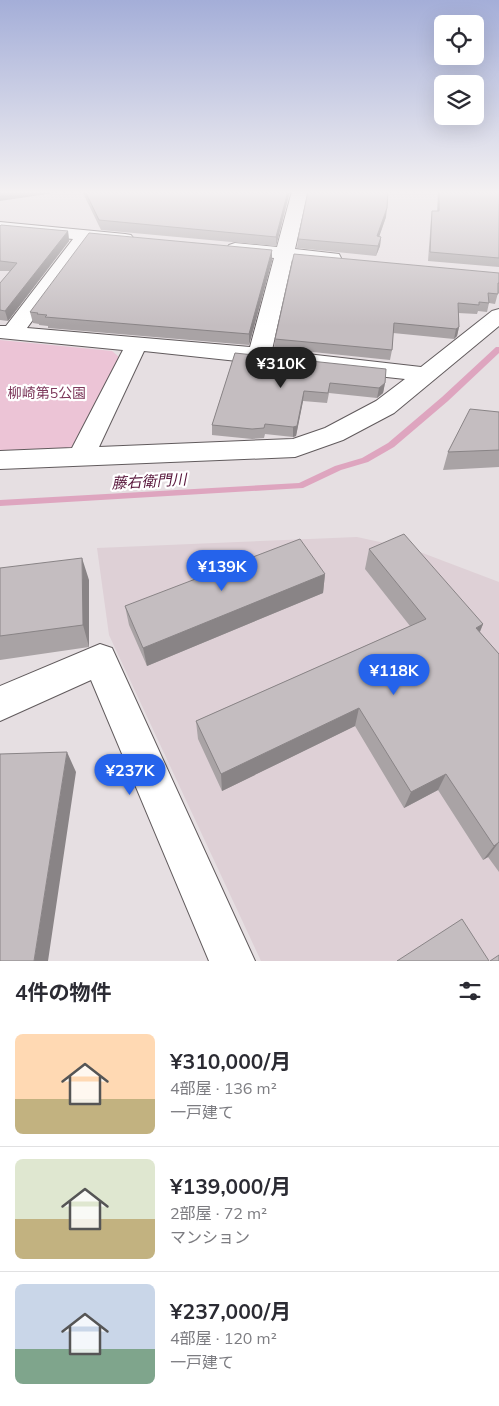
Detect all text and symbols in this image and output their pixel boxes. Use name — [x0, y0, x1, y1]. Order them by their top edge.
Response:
map controls — [434, 15, 484, 125]
button: locate — [434, 15, 484, 65]
button: layers — [434, 75, 484, 125]
pin: ¥310K — [246, 346, 316, 389]
text: ¥310K — [256, 353, 306, 373]
park label: 柳崎第5公園 — [8, 384, 86, 402]
water label: 藤右衛門川 — [111, 469, 189, 492]
pin: ¥139K — [187, 550, 257, 592]
text: ¥139K — [197, 556, 247, 576]
pin: ¥118K — [359, 654, 429, 696]
text: ¥118K — [369, 660, 419, 680]
pin: ¥237K — [95, 754, 165, 796]
text: ¥237K — [105, 760, 155, 780]
icon: filters — [456, 977, 484, 1005]
text: 4件の物件 — [15, 979, 112, 1005]
text: ¥310,000/月 — [170, 1048, 291, 1074]
icon: home — [55, 1054, 115, 1114]
text: 4部屋 · 136 m² — [170, 1078, 277, 1098]
text: 一戸建て — [170, 1102, 234, 1122]
text: ¥139,000/月 — [170, 1173, 291, 1199]
icon: home — [55, 1179, 115, 1239]
text: 2部屋 · 72 m² — [170, 1203, 267, 1223]
text: マンション — [170, 1227, 250, 1247]
text: ¥237,000/月 — [170, 1298, 291, 1324]
icon: home — [55, 1304, 115, 1364]
text: 4部屋 · 120 m² — [170, 1328, 277, 1348]
text: 一戸建て — [170, 1352, 234, 1372]

